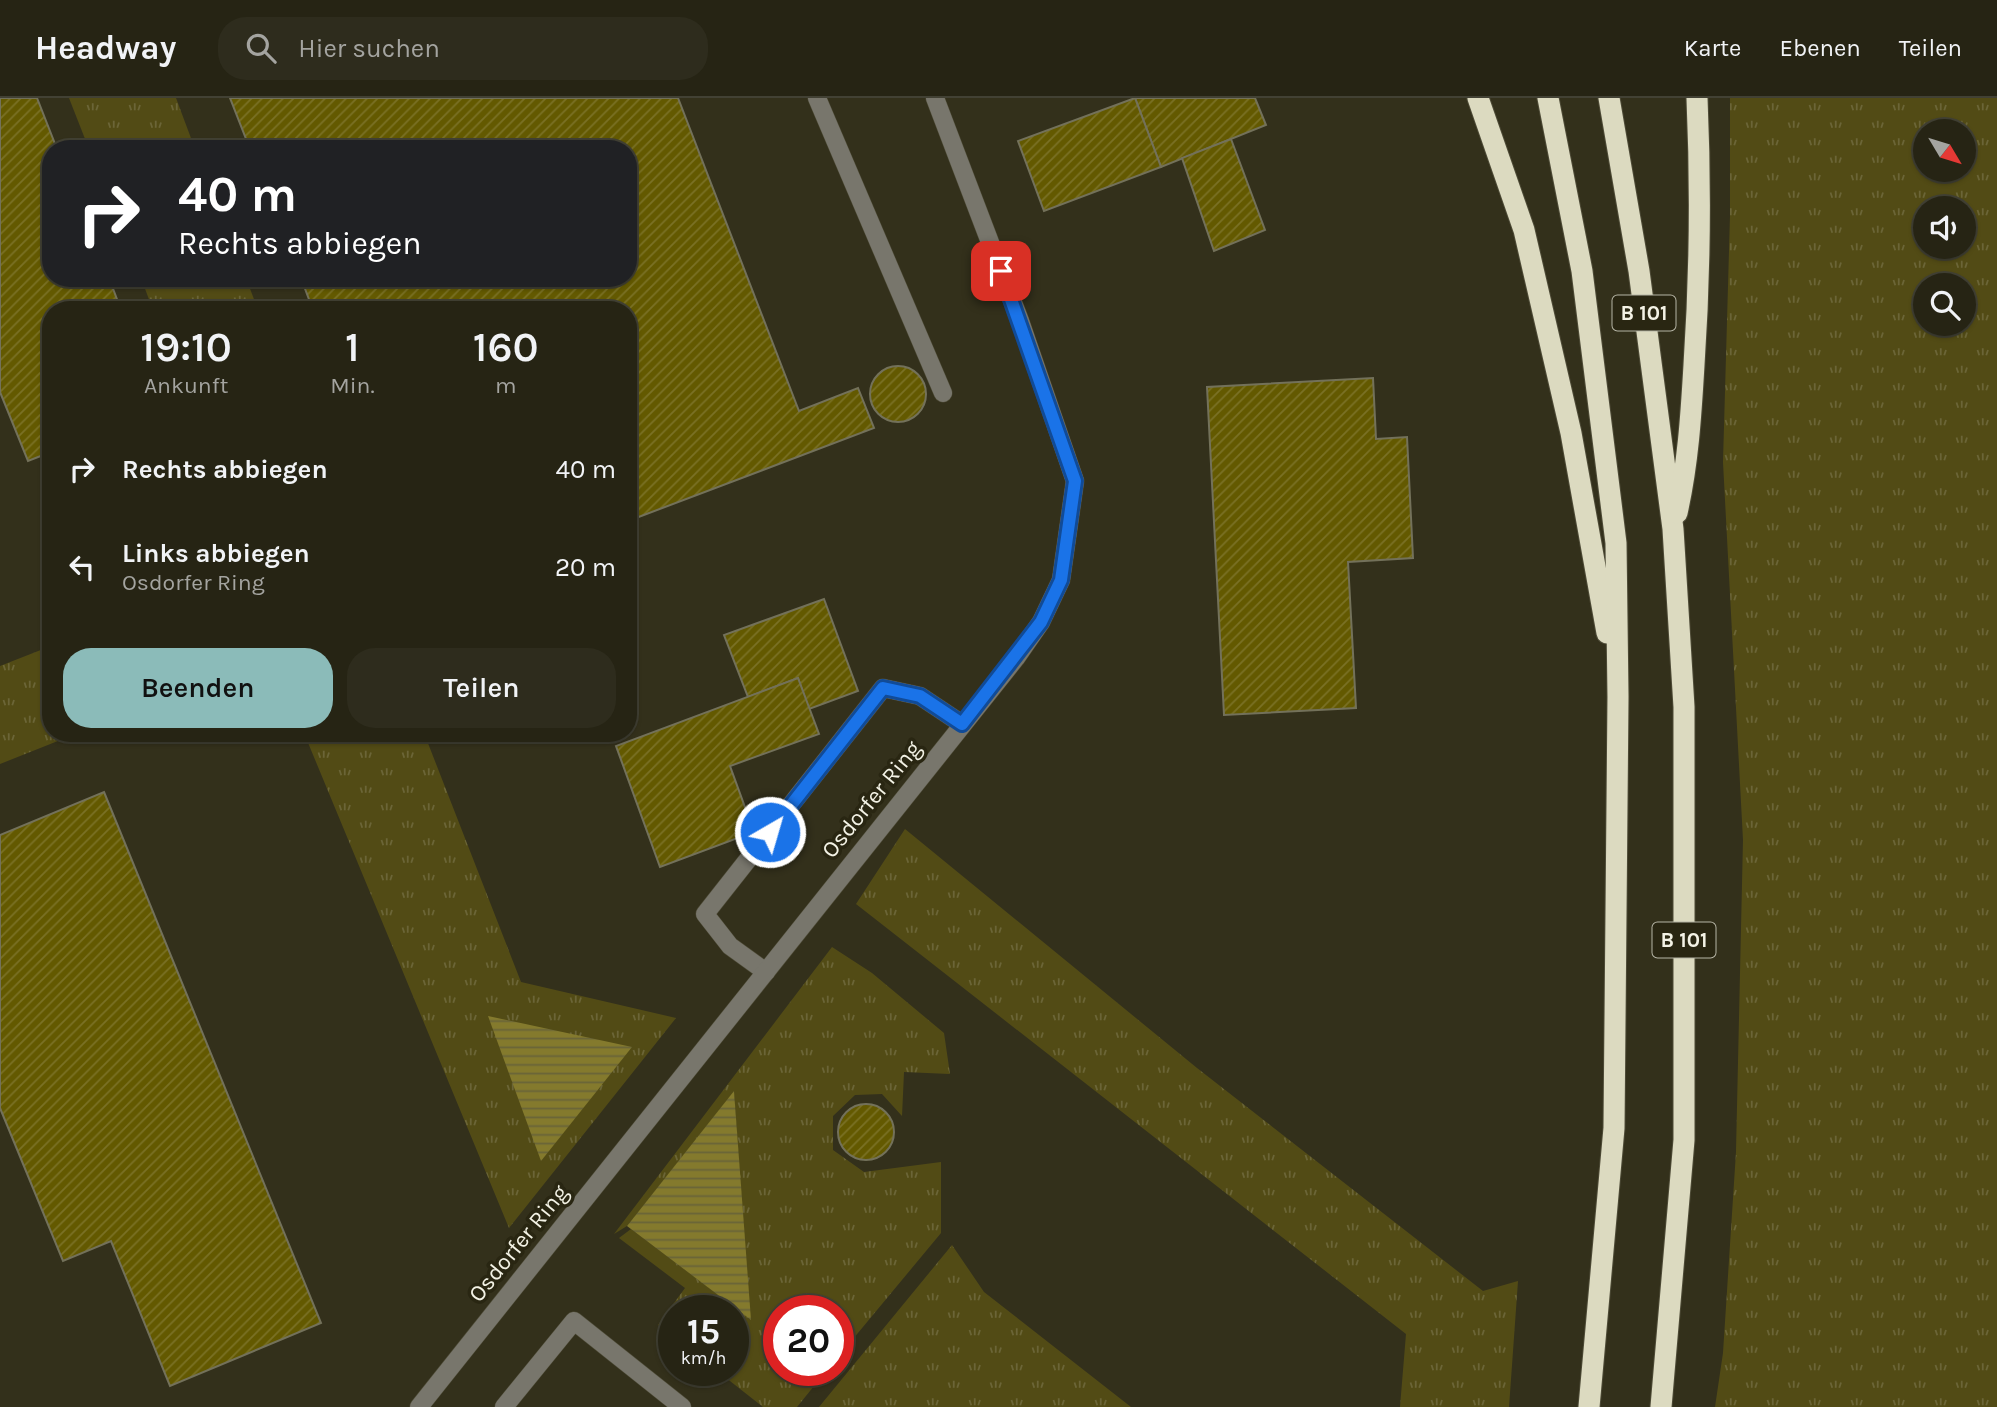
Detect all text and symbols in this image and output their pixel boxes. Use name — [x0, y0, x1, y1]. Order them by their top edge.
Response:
search box — [218, 17, 708, 80]
text: Headway — [35, 29, 176, 67]
icon: search — [242, 29, 280, 67]
text: Hier suchen — [298, 33, 440, 64]
text: Karte — [1684, 34, 1741, 62]
text: Ebenen — [1779, 34, 1861, 62]
text: Teilen — [1899, 34, 1962, 62]
north arrow — [1913, 119, 1976, 182]
map controls — [1913, 119, 1976, 336]
text: 40 m — [178, 166, 297, 223]
icon: right — [63, 168, 154, 259]
button: sound — [1913, 196, 1976, 259]
text: Rechts abbiegen — [178, 225, 422, 262]
pin — [971, 241, 1031, 301]
icon: arrive — [982, 252, 1020, 290]
button: search — [1913, 273, 1976, 336]
road number: B 101 — [1612, 296, 1676, 330]
text: 19:10 — [140, 322, 232, 372]
text: 1 — [345, 322, 360, 372]
text: 160 — [473, 322, 539, 372]
text: Ankunft — [144, 372, 228, 399]
text: Min. — [330, 372, 375, 399]
text: m — [495, 372, 517, 399]
icon: right — [63, 450, 101, 488]
text: Rechts abbiegen — [122, 454, 328, 485]
text: 40 m — [556, 454, 616, 485]
text: Links abbiegen — [122, 538, 310, 569]
icon: left — [63, 548, 101, 586]
text: 20 m — [555, 552, 616, 583]
text: Osdorfer Ring — [122, 569, 265, 596]
button: Beenden — [63, 648, 333, 728]
button: Teilen — [347, 648, 616, 728]
street label: Osdorfer Ring — [816, 735, 927, 863]
position arrow — [733, 795, 807, 869]
road number: B 101 — [1652, 922, 1716, 958]
street label: Osdorfer Ring — [463, 1179, 574, 1307]
speed limit sign: 20 — [763, 1295, 854, 1386]
text: 15 — [687, 1311, 720, 1352]
text: km/h — [681, 1347, 726, 1369]

